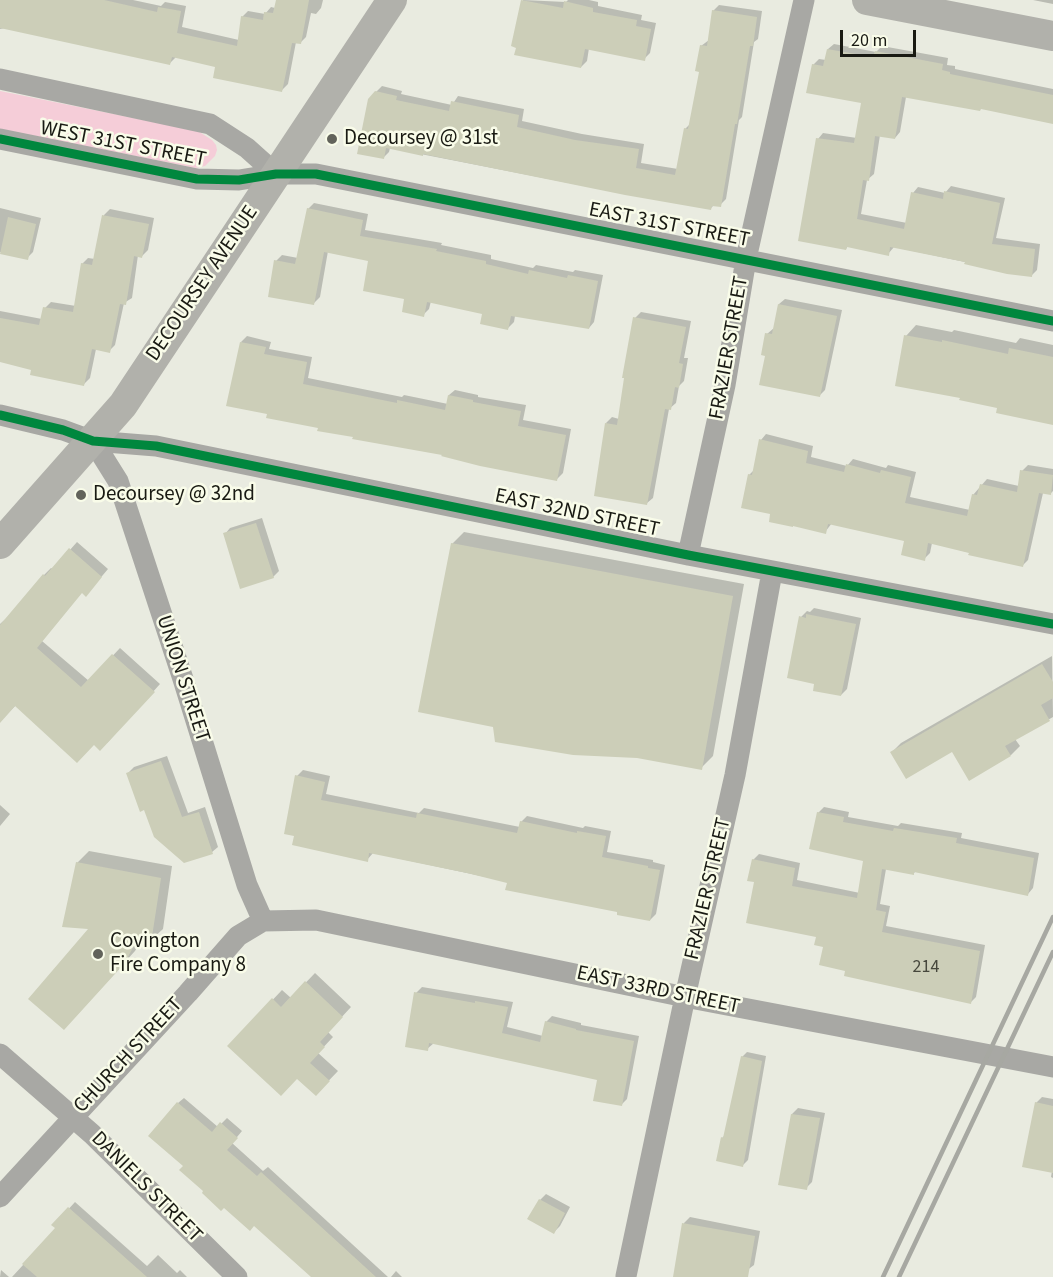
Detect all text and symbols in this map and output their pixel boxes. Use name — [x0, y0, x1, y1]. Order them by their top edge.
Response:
scale bar — [843, 18, 920, 56]
text: 20 m — [851, 28, 887, 53]
street label: WEST 31ST STREET — [38, 117, 208, 173]
place label: Decoursey @ 31st — [344, 126, 498, 152]
marker: Decoursey @ 31st — [325, 132, 339, 146]
street label: EAST 31ST STREET — [586, 198, 752, 254]
street label: DECOURSEY AVENUE — [142, 201, 264, 367]
street label: FRAZIER STREET — [705, 274, 755, 422]
place label: Decoursey @ 32nd — [93, 482, 255, 508]
street label: EAST 32ND STREET — [492, 484, 662, 544]
marker: Decoursey @ 32nd — [74, 488, 88, 502]
street label: UNION STREET — [150, 612, 214, 746]
street label: FRAZIER STREET — [680, 816, 738, 962]
place label: Covington Fire Company 8 — [110, 929, 246, 979]
marker: Covington Fire Company 8 — [91, 947, 105, 961]
house number: 214 — [913, 957, 939, 979]
street label: EAST 33RD STREET — [574, 961, 742, 1021]
street label: CHURCH STREET — [69, 993, 189, 1119]
street label: DANIELS STREET — [85, 1127, 207, 1249]

